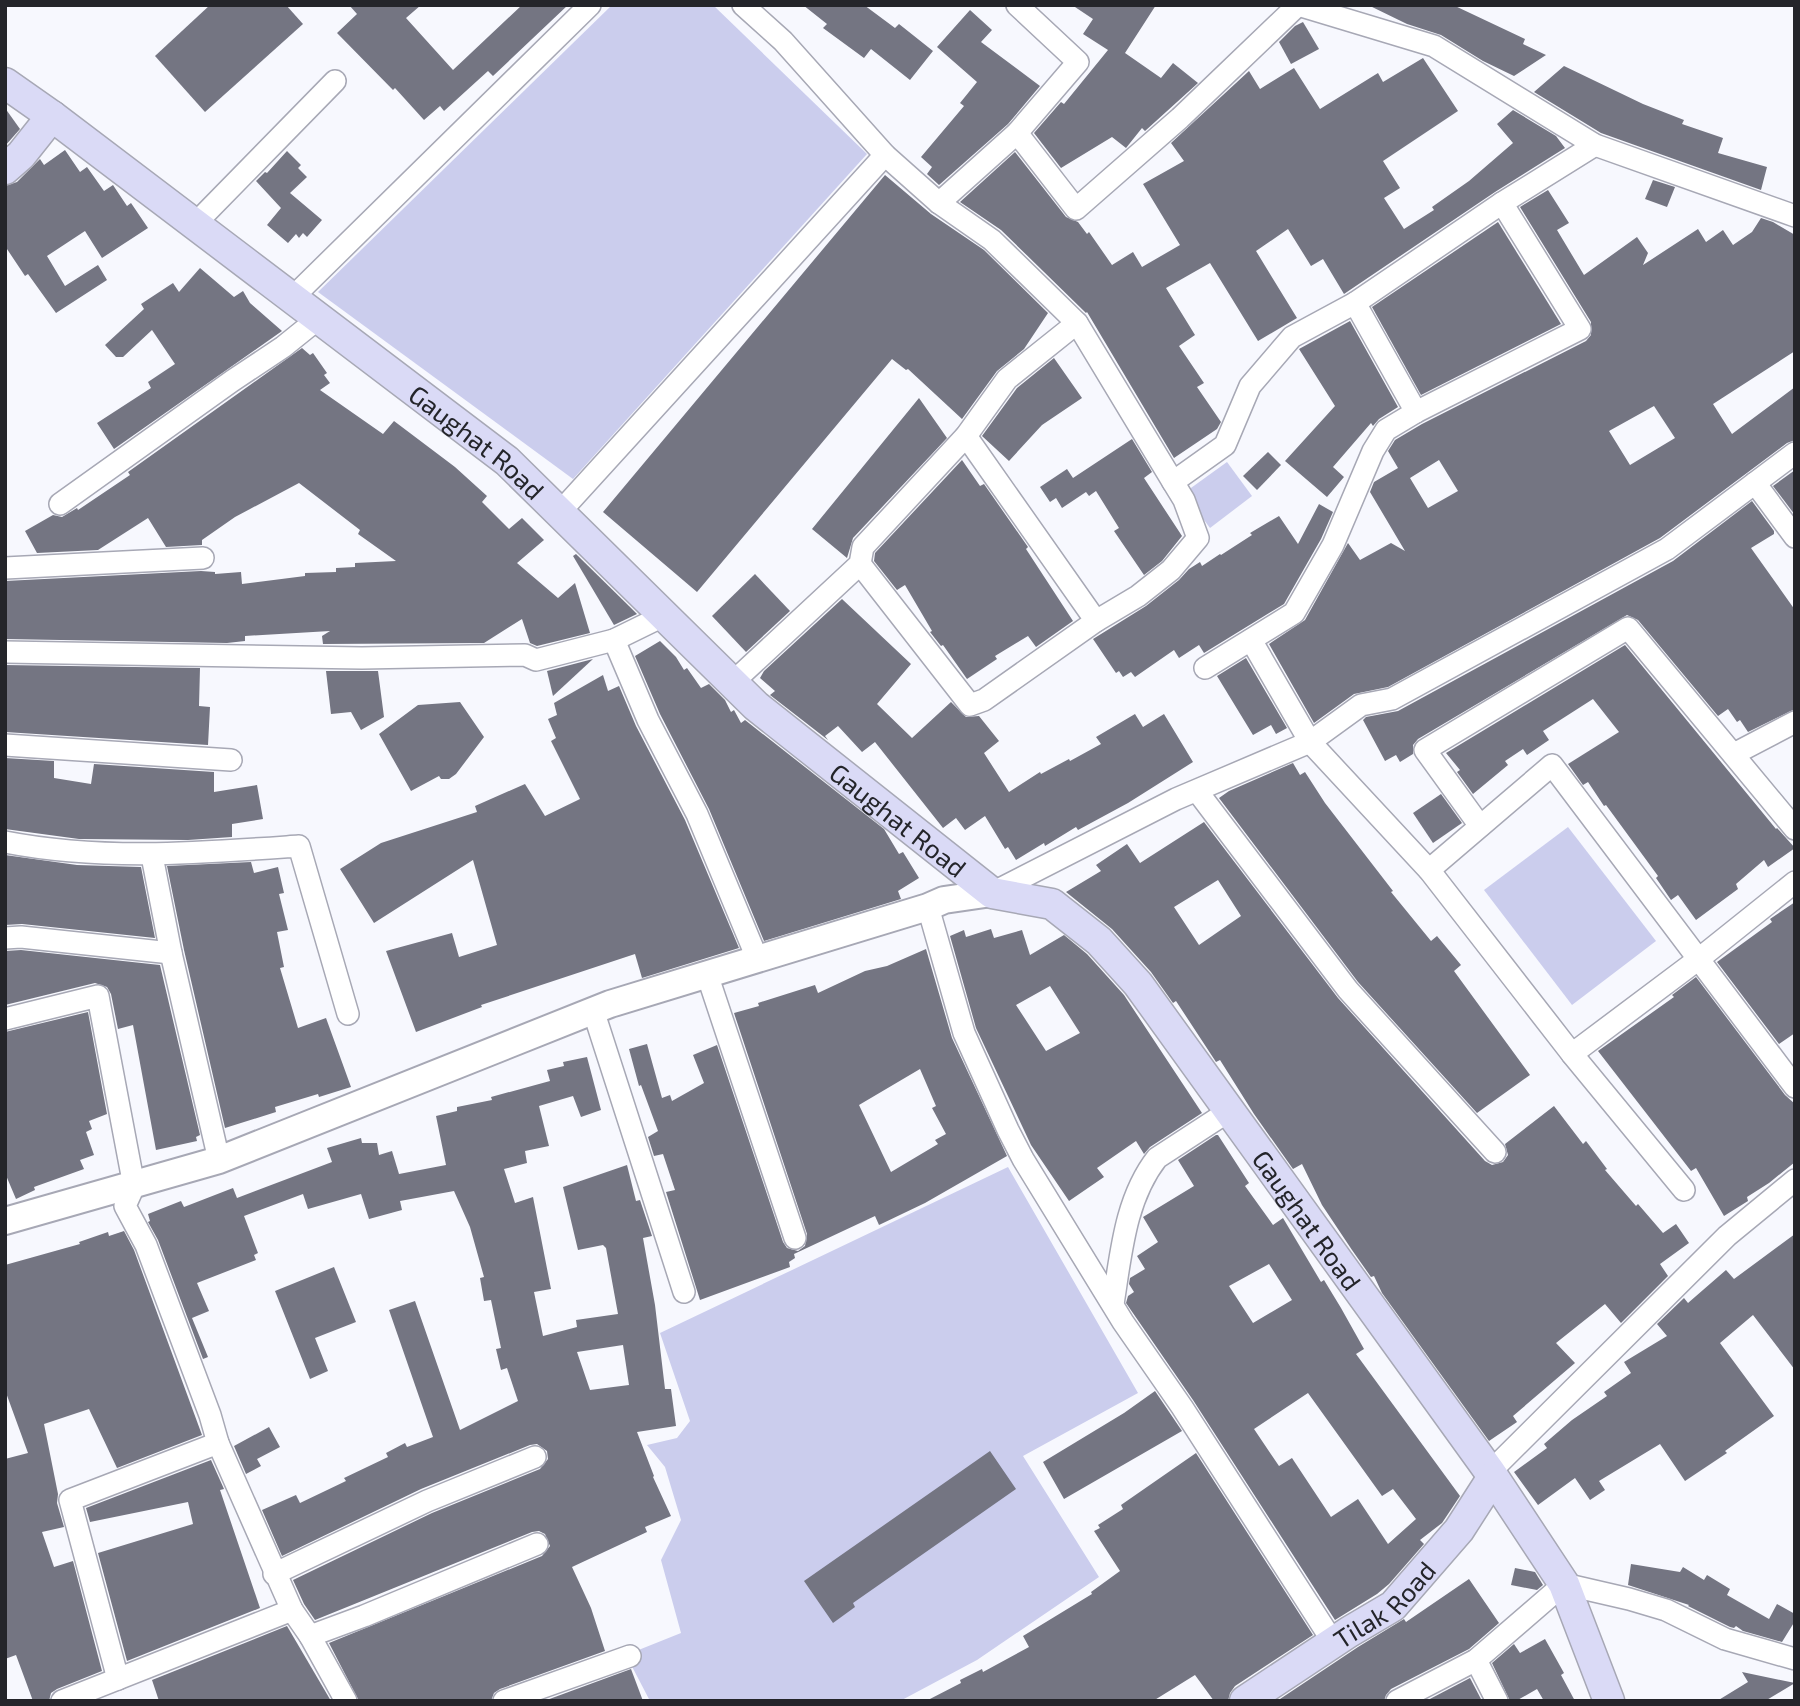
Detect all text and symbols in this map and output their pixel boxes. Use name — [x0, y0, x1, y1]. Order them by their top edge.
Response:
street label: Gaughat Road — [404, 377, 551, 505]
street label: Gaughat Road — [825, 756, 973, 883]
street label: Gaughat Road — [1247, 1143, 1369, 1295]
street label: Tilak Road — [1327, 1554, 1441, 1654]

